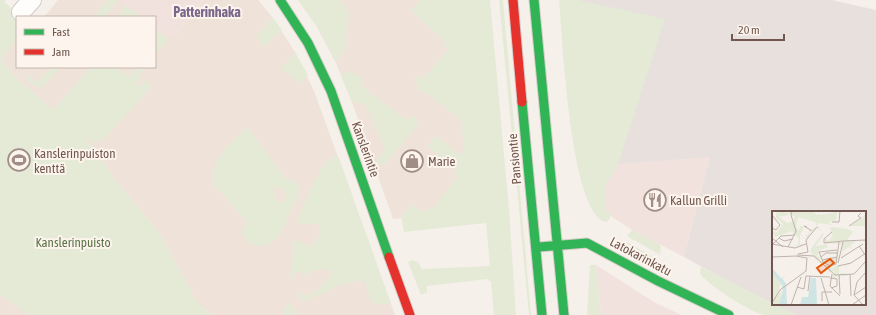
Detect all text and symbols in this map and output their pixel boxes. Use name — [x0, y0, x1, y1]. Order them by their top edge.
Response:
district label: Patterinhaka — [173, 4, 241, 20]
legend — [16, 16, 156, 68]
scale bar — [732, 16, 784, 42]
text: 20 m — [738, 23, 760, 37]
text: Fast — [52, 25, 70, 39]
text: Jam — [52, 45, 70, 59]
street label: Kanslerintie — [349, 119, 383, 179]
street label: Pansiontie — [505, 133, 524, 185]
place label: Kanslerinpuiston kenttä — [34, 146, 115, 176]
sports icon: Kanslerinpuiston kenttä — [6, 147, 32, 173]
shop icon: Marie — [399, 148, 425, 174]
place label: Marie — [428, 154, 456, 169]
restaurant icon: Kallun Grilli — [642, 187, 668, 213]
place label: Kallun Grilli — [670, 193, 727, 208]
inset map — [772, 211, 866, 305]
street label: Latokarinkatu — [607, 234, 674, 279]
park label: Kanslerinpuisto — [35, 235, 111, 250]

